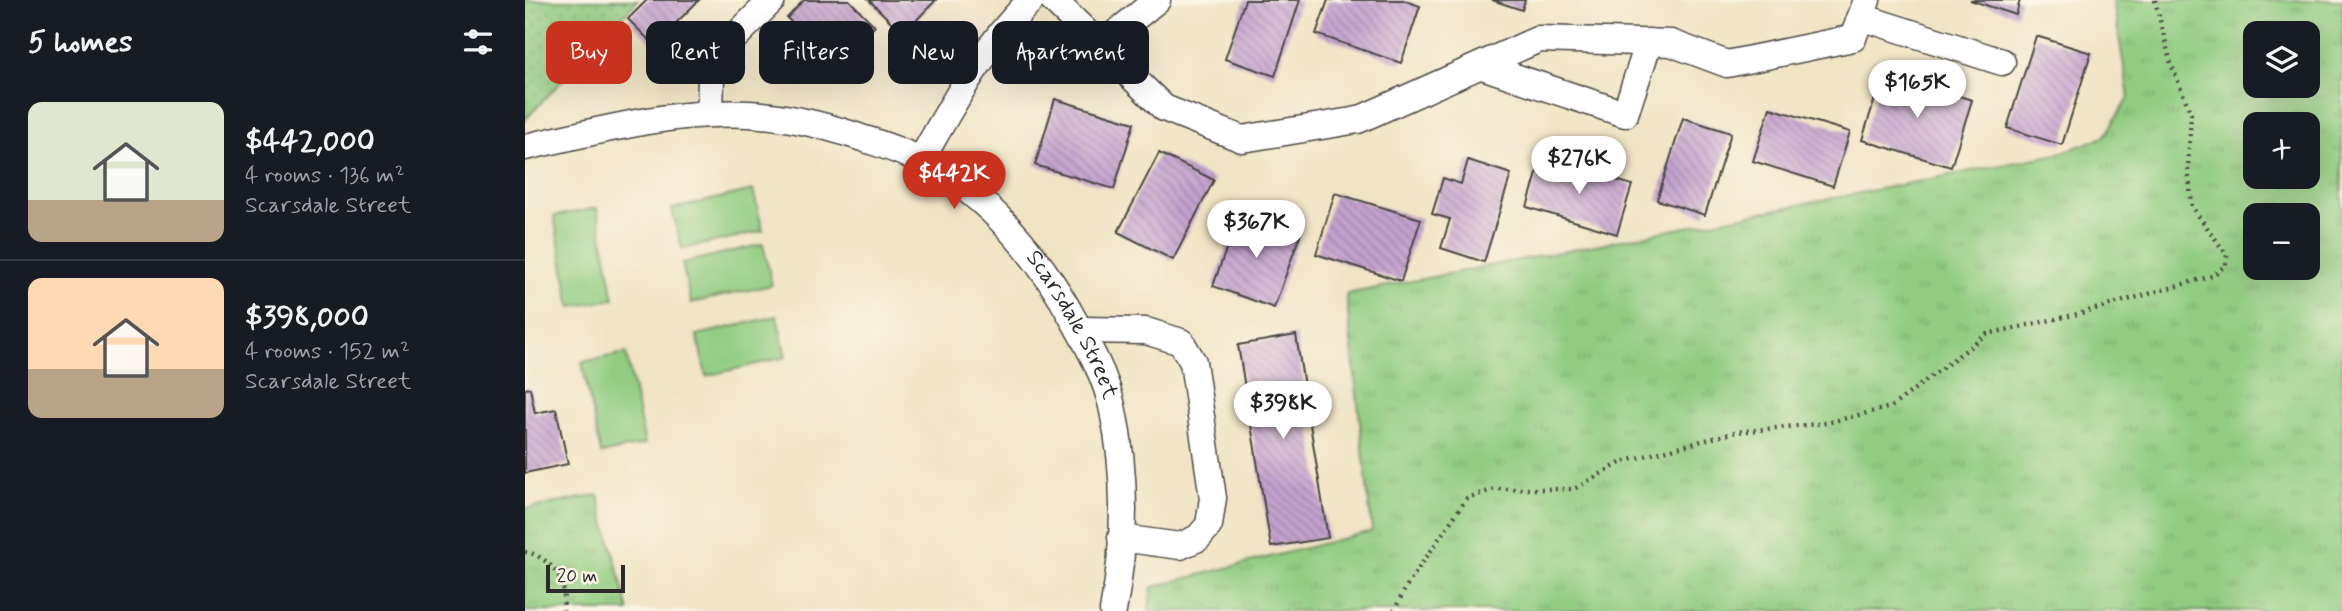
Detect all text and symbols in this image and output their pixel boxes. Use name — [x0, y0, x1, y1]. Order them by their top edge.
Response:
chip: Buy — [546, 21, 632, 84]
chip: Rent — [646, 21, 745, 84]
chip: Filters — [759, 21, 874, 84]
chip: New — [888, 21, 978, 84]
chip: Apartment — [992, 21, 1149, 84]
map controls — [2243, 21, 2320, 280]
button: layers — [2243, 21, 2320, 98]
text: 5 homes — [28, 23, 133, 62]
icon: filters — [459, 23, 497, 61]
pin: $165K — [1868, 60, 1966, 120]
text: $165K — [1884, 68, 1950, 98]
button: + — [2243, 112, 2320, 189]
text: $442,000 — [245, 122, 375, 161]
icon: home — [84, 130, 168, 214]
pin: $276K — [1530, 136, 1628, 196]
text: $276K — [1547, 144, 1611, 174]
pin: $442K — [905, 152, 1003, 211]
text: $442K — [919, 159, 989, 189]
text: 4 rooms · 136 m² — [245, 161, 405, 191]
text: Scarsdale Street — [245, 191, 411, 221]
pin: $367K — [1207, 201, 1305, 260]
button: − — [2243, 203, 2320, 280]
text: $367K — [1223, 208, 1289, 238]
street label: Scarsdale Street — [1018, 244, 1125, 403]
text: $398,000 — [245, 298, 369, 337]
icon: home — [84, 306, 168, 390]
text: 4 rooms · 152 m² — [245, 337, 410, 367]
text: Scarsdale Street — [245, 367, 411, 397]
pin: $398K — [1234, 382, 1332, 441]
text: $398K — [1250, 389, 1316, 419]
scale bar — [546, 562, 625, 594]
text: 20 m — [557, 564, 597, 589]

